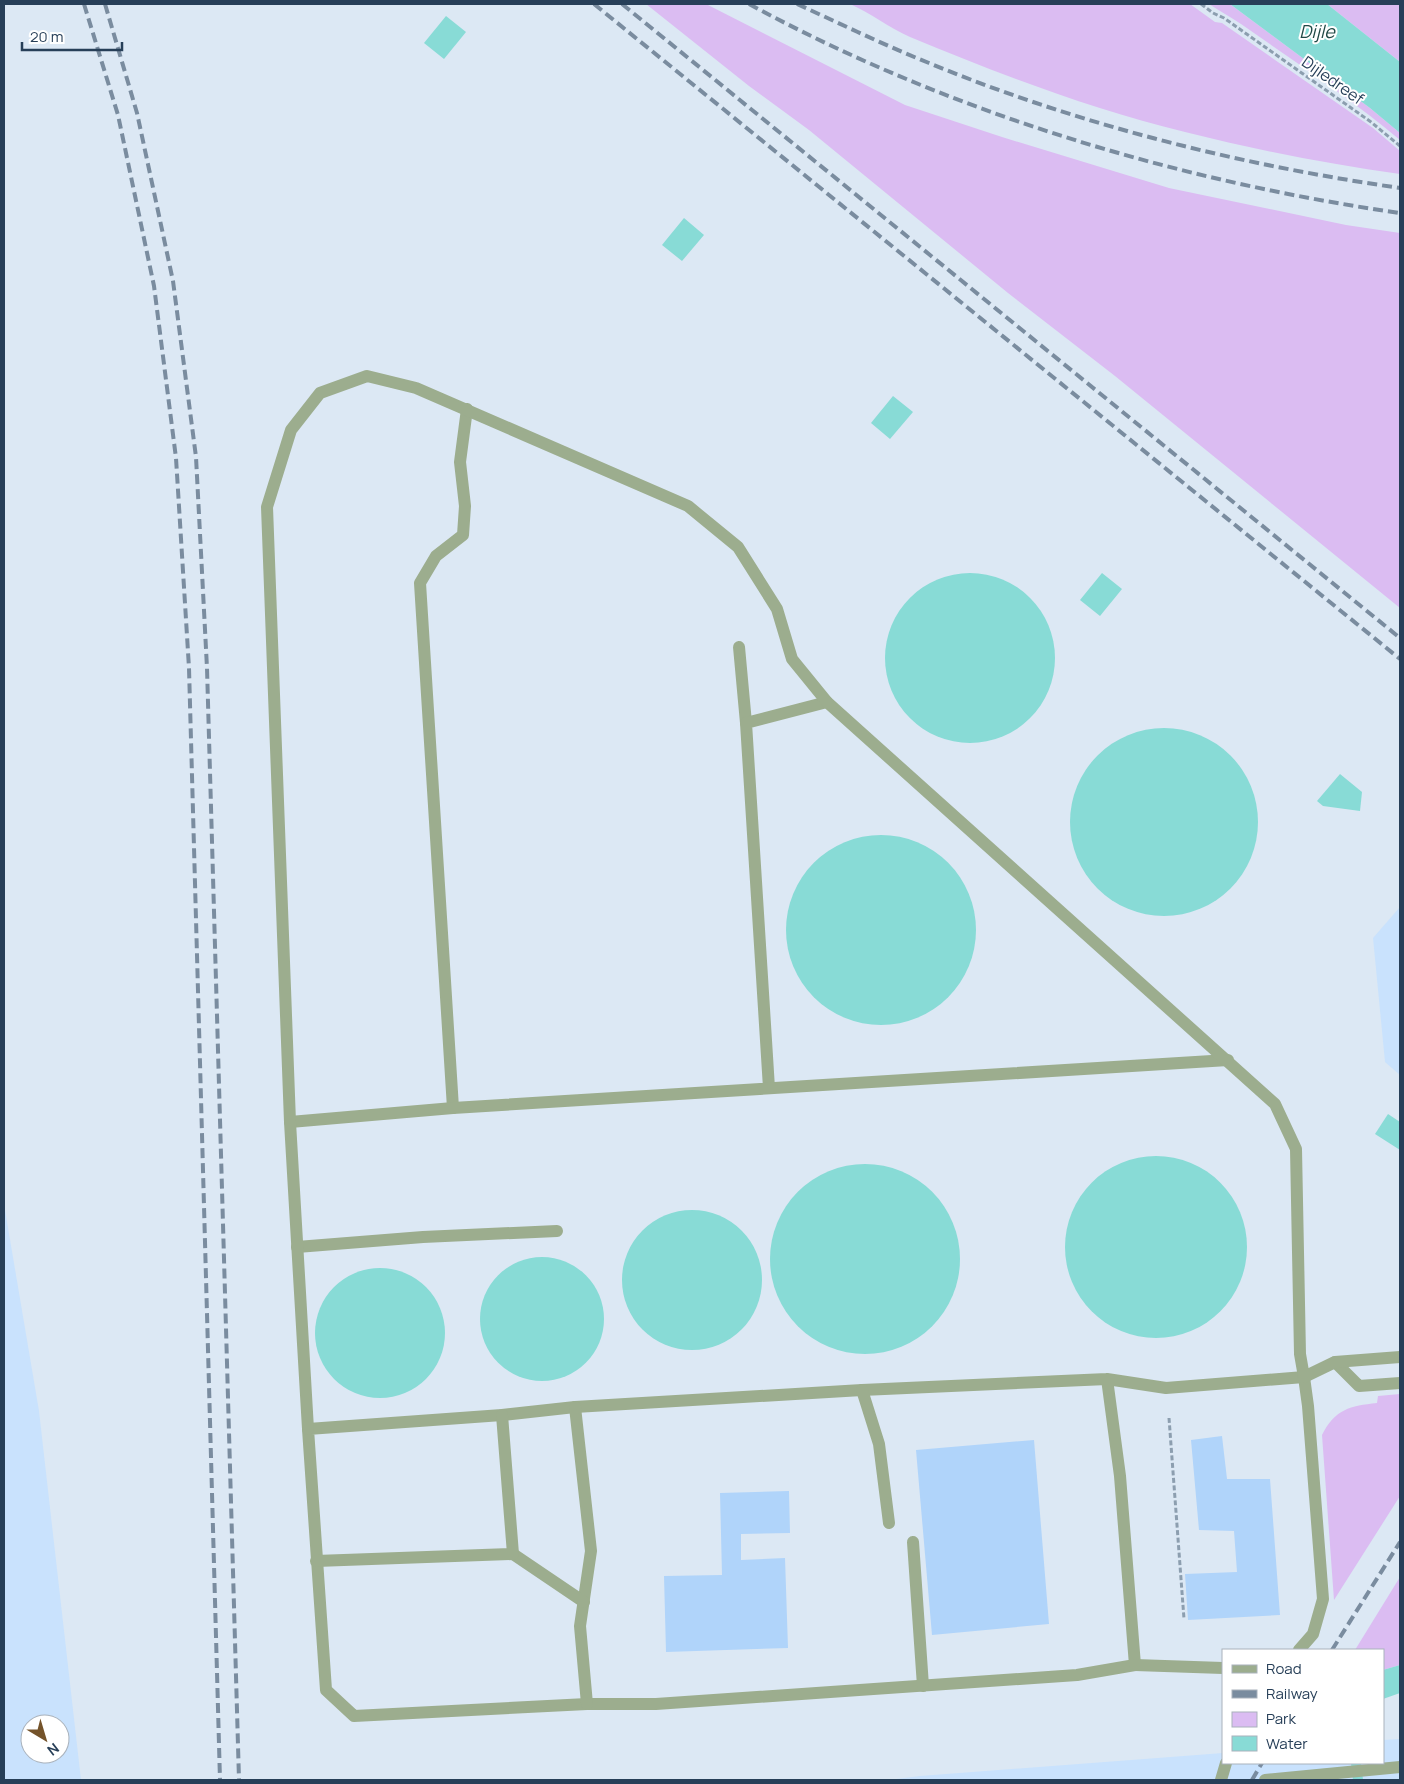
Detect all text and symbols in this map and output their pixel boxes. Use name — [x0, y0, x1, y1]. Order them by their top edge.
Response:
water label: Dijle — [1299, 19, 1336, 43]
scale bar — [22, 20, 122, 52]
text: 20 m — [30, 26, 63, 47]
street label: Dijledreef — [1298, 51, 1369, 110]
legend — [1222, 1649, 1384, 1764]
text: Road — [1266, 1658, 1302, 1679]
text: Railway — [1266, 1683, 1318, 1704]
text: Park — [1266, 1708, 1296, 1729]
north arrow — [20, 1714, 70, 1764]
text: Water — [1266, 1733, 1308, 1754]
text: N — [43, 1739, 63, 1760]

